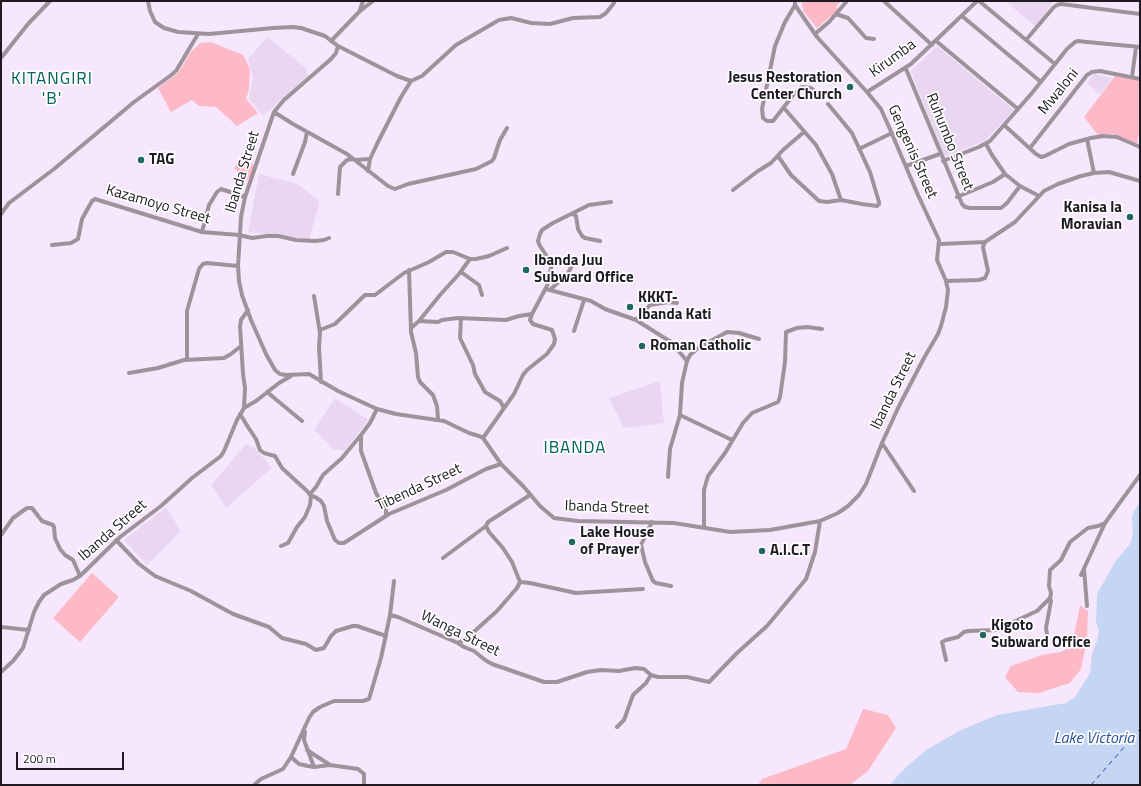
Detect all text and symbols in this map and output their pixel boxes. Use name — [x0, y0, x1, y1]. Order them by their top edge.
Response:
street label: Kirumba — [866, 36, 920, 82]
street label: Mwaloni — [1035, 65, 1083, 119]
place label: Jesus Restoration Center Church — [728, 69, 842, 104]
district label: KITANGIRI 'B' — [11, 70, 93, 110]
marker: Jesus Restoration Center Church — [845, 82, 855, 92]
street label: Ruhumbo Street — [921, 91, 977, 193]
street label: Gengenis Street — [883, 102, 941, 202]
street label: Ibanda Street — [222, 129, 264, 215]
place label: TAG — [149, 151, 174, 169]
marker: TAG — [136, 155, 146, 165]
street label: Kazamoyo Street — [104, 182, 212, 228]
place label: Kanisa la Moravian — [1061, 199, 1122, 234]
marker: Kanisa la Moravian — [1125, 212, 1135, 222]
place label: Ibanda Juu Subward Office — [534, 252, 634, 287]
marker: Ibanda Juu Subward Office — [521, 265, 531, 275]
place label: KKKT- Ibanda Kati — [638, 289, 711, 324]
marker: KKKT- Ibanda Kati — [625, 302, 635, 312]
place label: Roman Catholic — [650, 337, 751, 355]
marker: Roman Catholic — [637, 341, 647, 351]
street label: Ibanda Street — [867, 349, 921, 433]
district label: IBANDA — [544, 439, 606, 459]
street label: Tibenda Street — [373, 460, 465, 516]
street label: Ibanda Street — [75, 496, 151, 566]
street label: Ibanda Street — [564, 498, 650, 518]
place label: Lake House of Prayer — [580, 524, 654, 559]
marker: Lake House of Prayer — [567, 537, 577, 547]
place label: A.I.C.T — [770, 542, 810, 560]
marker: A.I.C.T — [757, 546, 767, 556]
street label: Wanga Street — [417, 607, 503, 661]
place label: Kigoto Subward Office — [991, 617, 1091, 652]
marker: Kigoto Subward Office — [978, 630, 988, 640]
water label: Lake Victoria — [1054, 729, 1134, 749]
scale bar — [18, 744, 126, 770]
text: 200 m — [23, 749, 56, 768]

